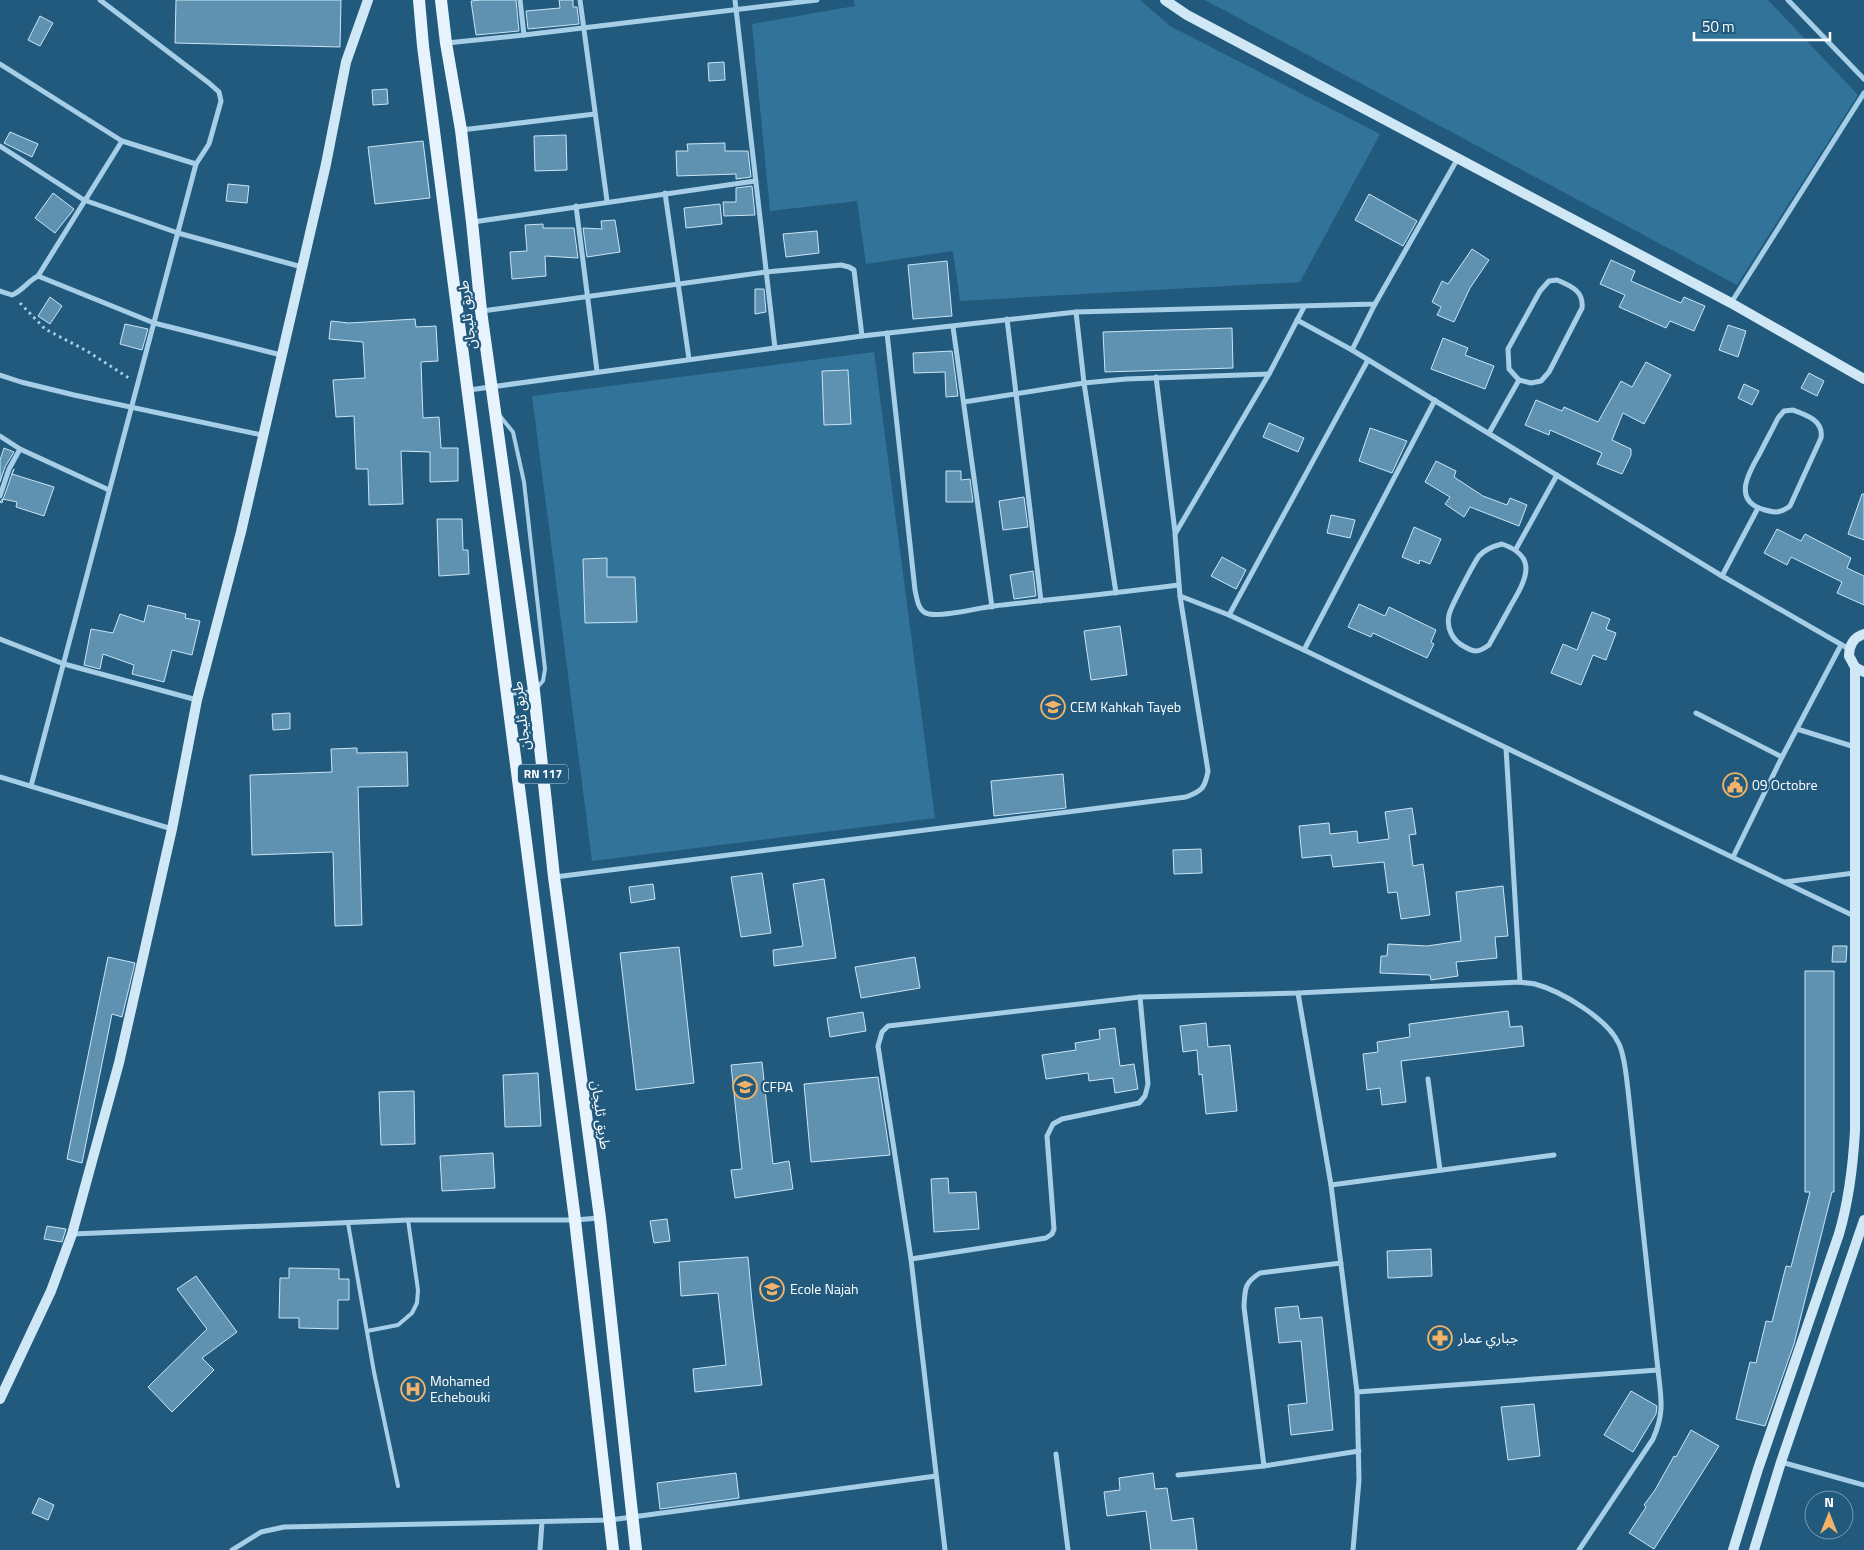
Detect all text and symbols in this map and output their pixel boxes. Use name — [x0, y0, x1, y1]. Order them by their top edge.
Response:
scale bar — [1694, 10, 1830, 42]
text: 50 m — [1702, 15, 1735, 38]
street label: طريق ثليجان — [452, 279, 481, 351]
street label: طريق ثليجان — [506, 680, 535, 752]
school or university icon: CEM Kahkah Tayeb — [1040, 694, 1066, 720]
place label: CEM Kahkah Tayeb — [1070, 696, 1181, 717]
road number: RN 117 — [518, 764, 568, 784]
public building icon: 09 Octobre — [1722, 772, 1748, 798]
place label: 09 Octobre — [1752, 774, 1818, 795]
school or university icon: CFPA — [732, 1074, 758, 1100]
place label: CFPA — [762, 1076, 794, 1097]
street label: طريق ثليجان — [586, 1079, 617, 1151]
school or university icon: Ecole Najah — [759, 1276, 785, 1302]
place label: Ecole Najah — [790, 1278, 859, 1299]
pharmacy icon: جباري عمار — [1427, 1325, 1453, 1351]
place label: جباري عمار — [1457, 1327, 1518, 1349]
place label: Mohamed Echebouki — [430, 1370, 490, 1407]
hospital icon: Mohamed Echebouki — [400, 1376, 426, 1402]
north arrow — [1804, 1490, 1854, 1540]
text: N — [1824, 1491, 1834, 1512]

